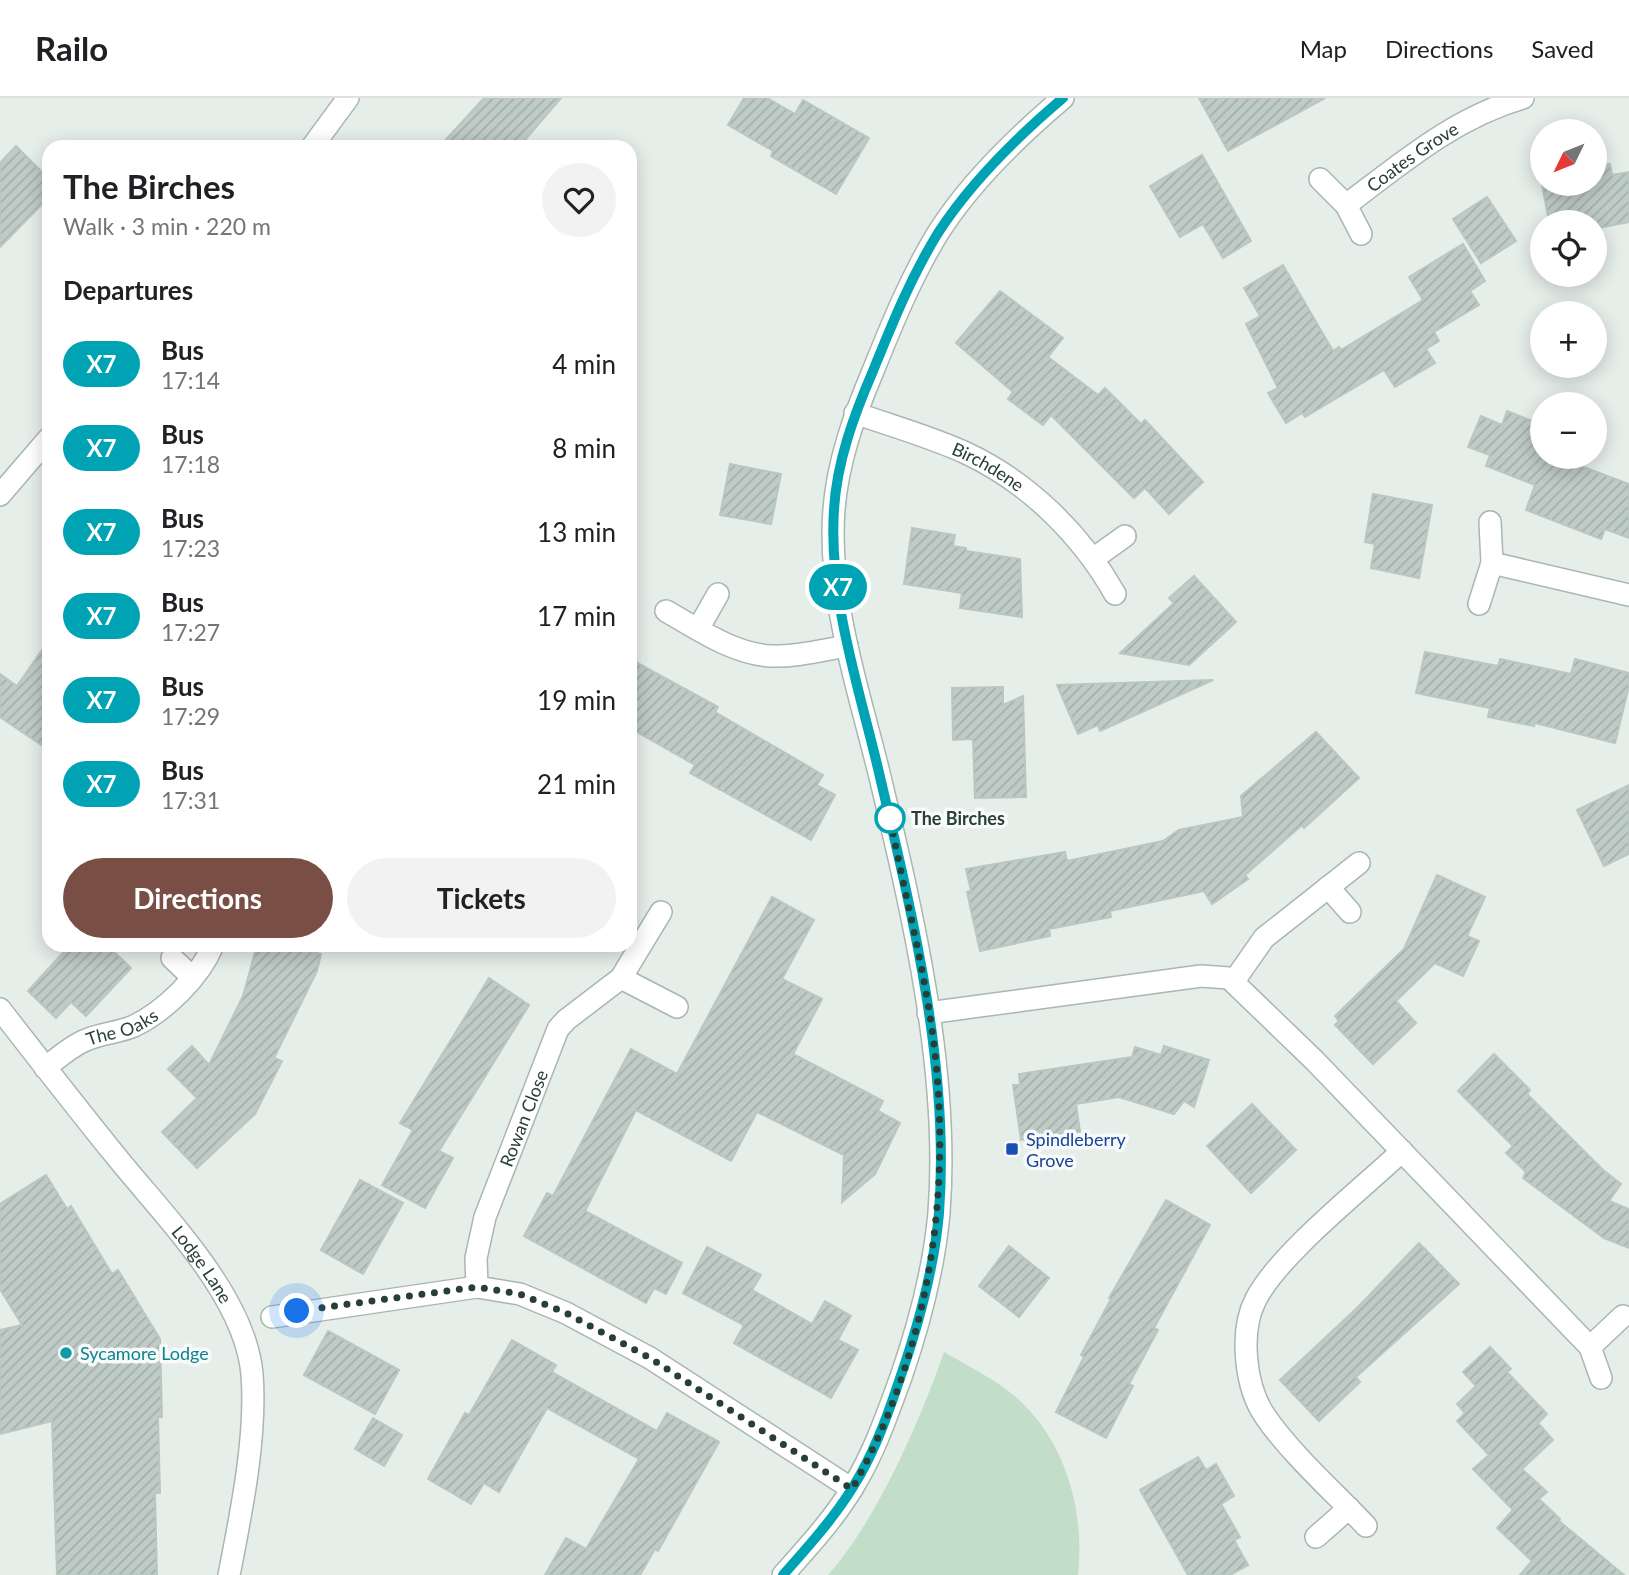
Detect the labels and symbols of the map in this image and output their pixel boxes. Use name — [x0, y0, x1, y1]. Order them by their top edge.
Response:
street label: Coates Grove — [1362, 117, 1462, 196]
north arrow — [1530, 119, 1606, 196]
street label: Birchdene — [949, 437, 1029, 496]
line badge: X7 — [806, 564, 870, 610]
marker: The Birches — [875, 803, 905, 833]
place label: The Birches — [911, 807, 1005, 829]
street label: The Oaks — [83, 1004, 162, 1050]
street label: Rowan Close — [495, 1067, 552, 1170]
place label: Spindleberry Grove — [1026, 1128, 1127, 1171]
marker: Spindleberry Grove — [1004, 1141, 1020, 1157]
street label: Lodge Lane — [168, 1221, 237, 1307]
your location — [279, 1293, 314, 1328]
place label: Sycamore Lodge — [80, 1342, 209, 1364]
marker: Sycamore Lodge — [58, 1345, 74, 1361]

